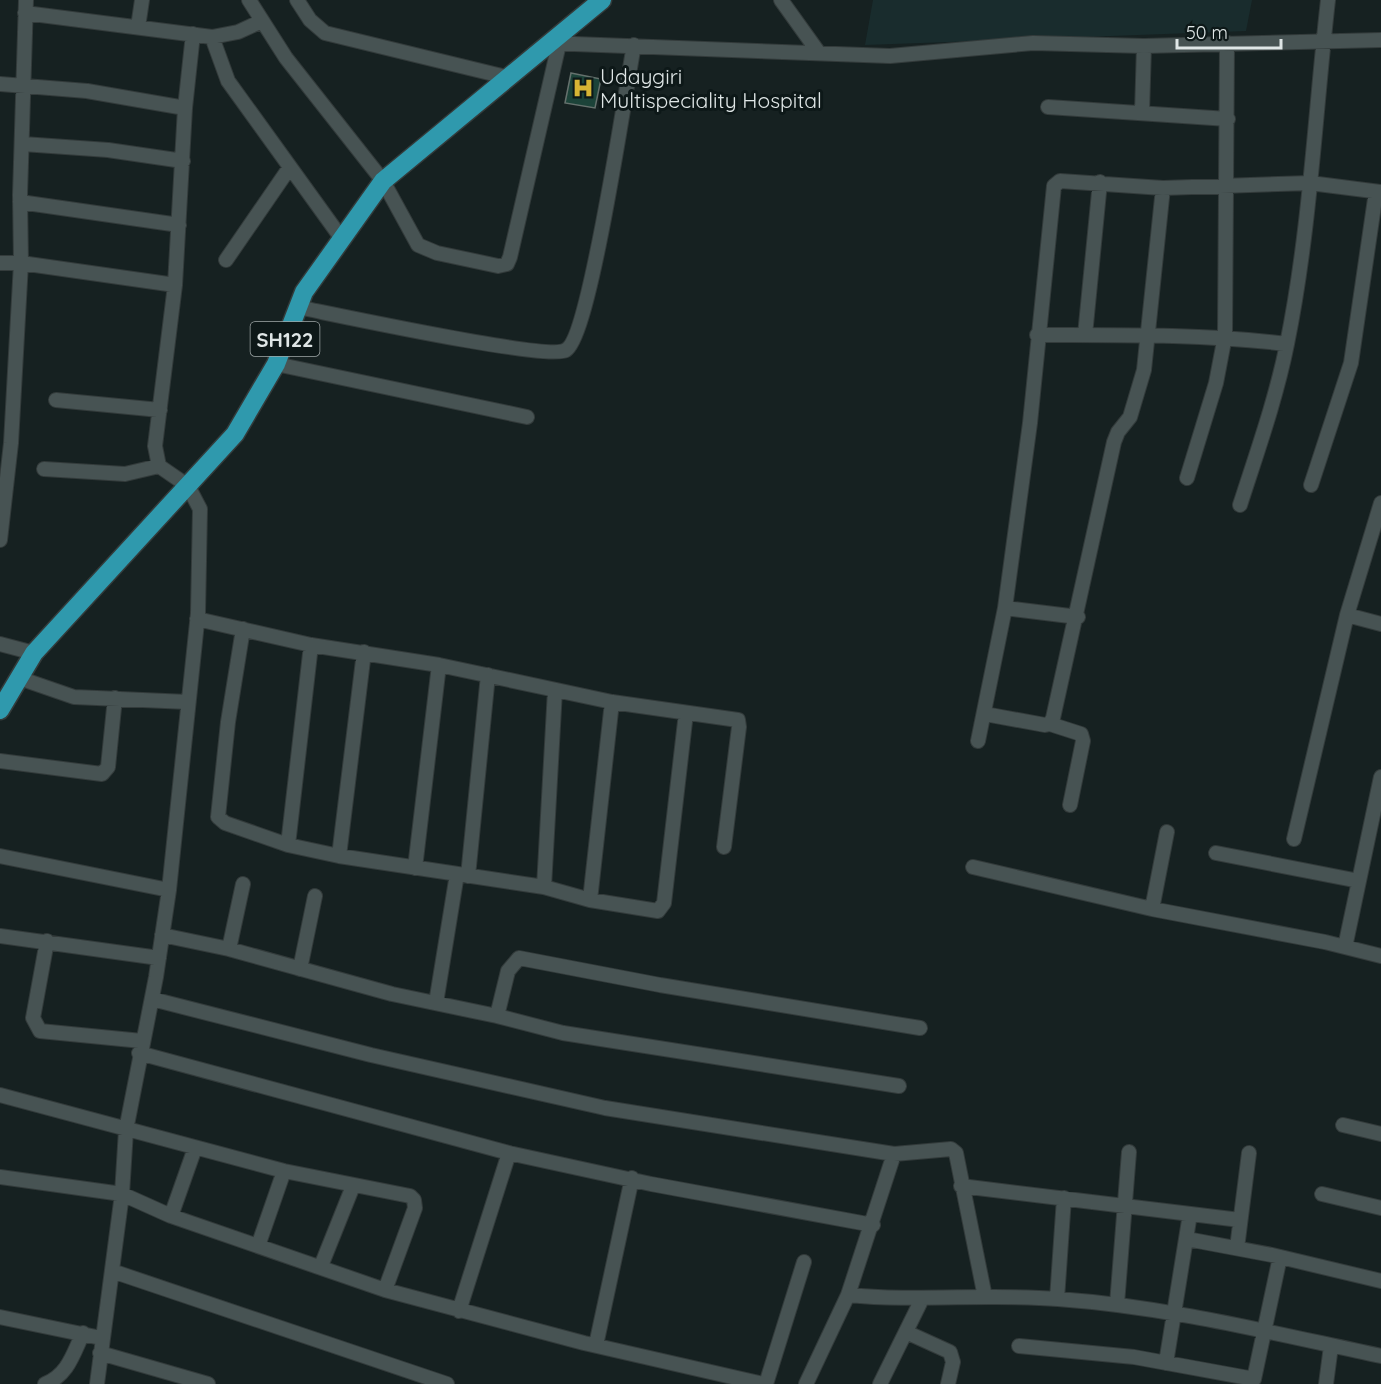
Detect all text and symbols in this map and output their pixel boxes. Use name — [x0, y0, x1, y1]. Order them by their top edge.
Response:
scale bar — [1177, 12, 1280, 50]
text: 50 m — [1186, 21, 1228, 44]
place label: Udaygiri Multispeciality Hospital — [600, 63, 822, 113]
hospital icon: Udaygiri Multispeciality Hospital — [571, 76, 595, 100]
road number: SH122 — [250, 322, 320, 356]

